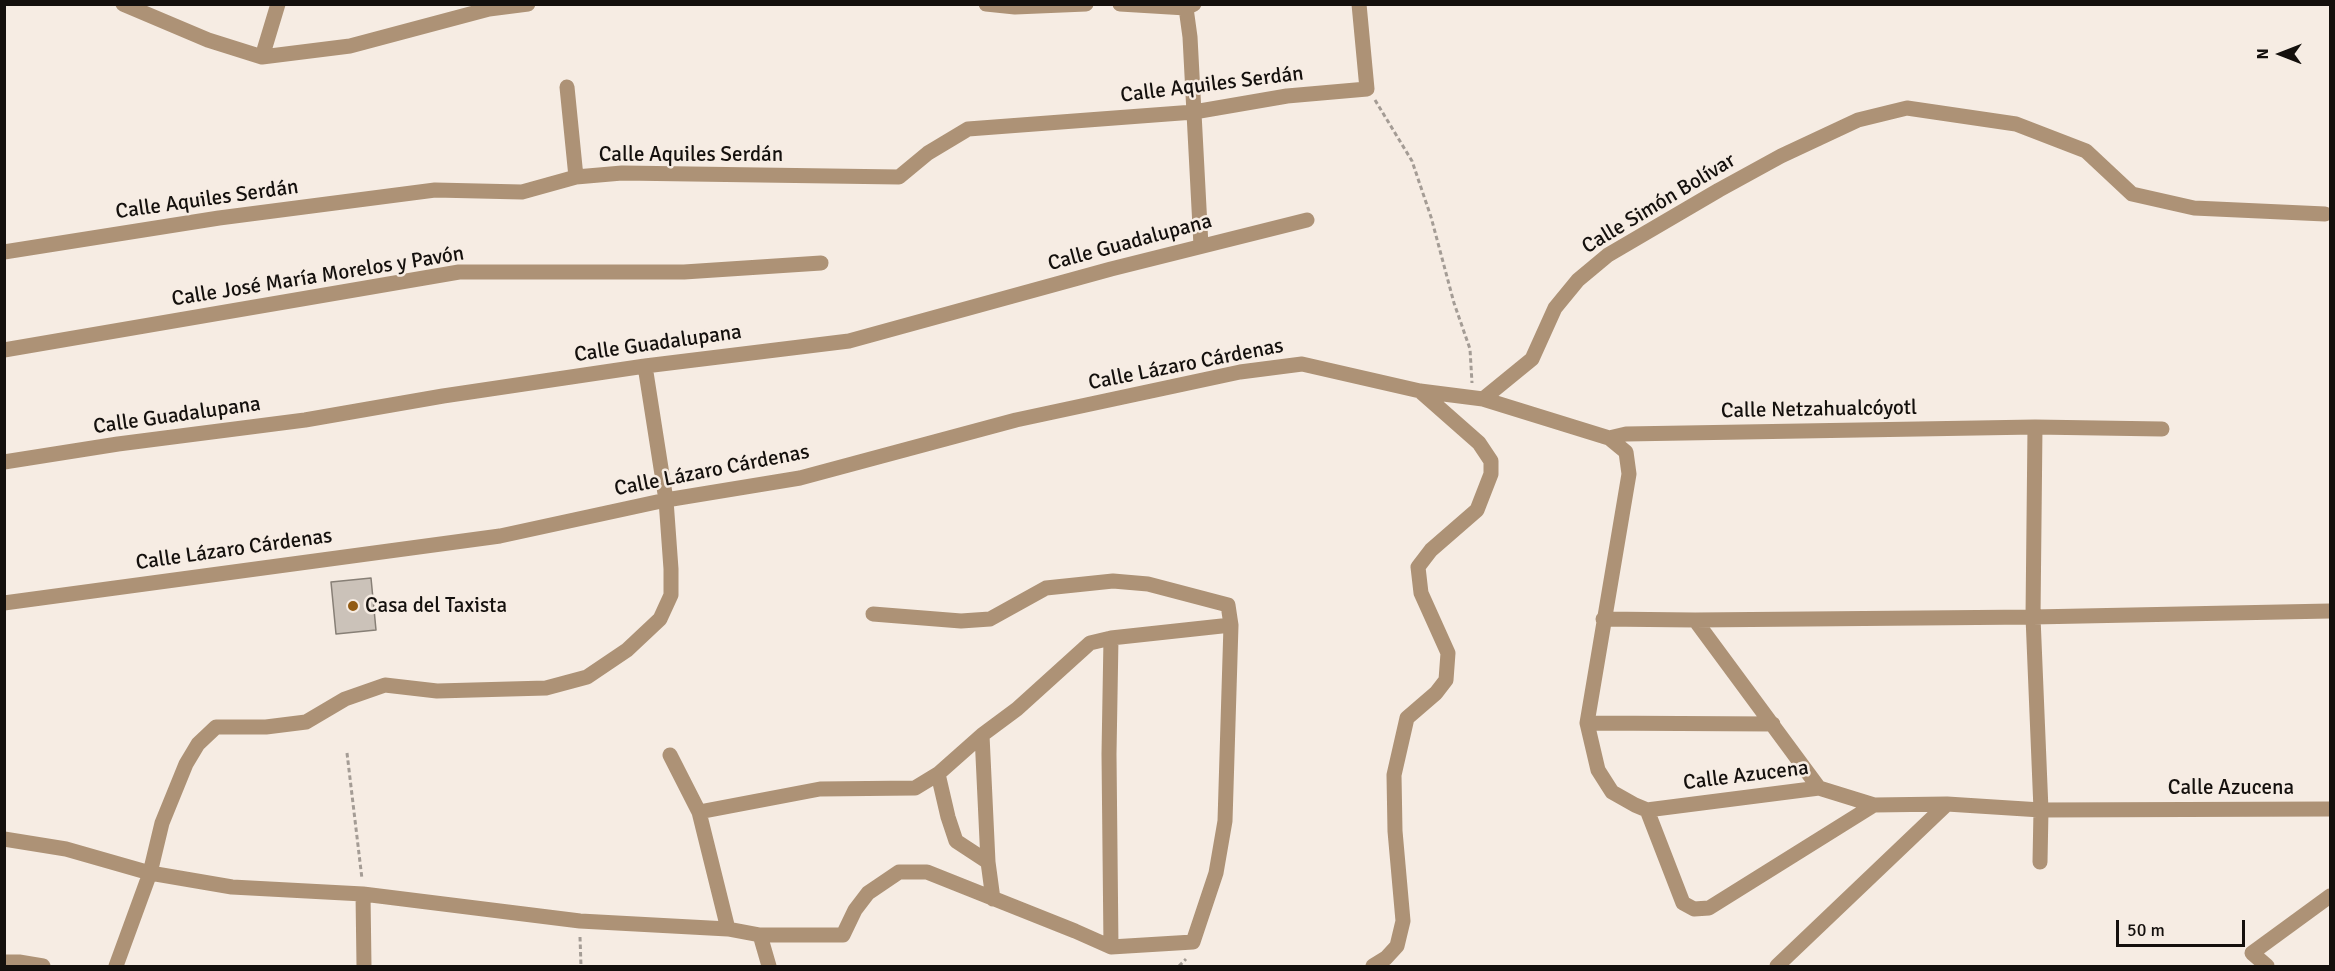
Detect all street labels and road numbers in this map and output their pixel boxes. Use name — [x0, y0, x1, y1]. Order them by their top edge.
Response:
street label: Calle Aquiles Serdán — [1119, 61, 1305, 109]
street label: Calle Aquiles Serdán — [599, 142, 783, 168]
street label: Calle Simón Bolívar — [1578, 148, 1740, 260]
street label: Calle Aquiles Serdán — [114, 175, 300, 225]
street label: Calle Guadalupana — [1045, 209, 1215, 277]
street label: Calle José María Morelos y Pavón — [170, 241, 466, 313]
street label: Calle Guadalupana — [573, 320, 743, 368]
street label: Calle Lázaro Cárdenas — [1086, 334, 1286, 396]
street label: Calle Guadalupana — [92, 392, 262, 440]
street label: Calle Netzahualcóyotl — [1721, 396, 1917, 424]
street label: Calle Lázaro Cárdenas — [612, 440, 812, 502]
street label: Calle Lázaro Cárdenas — [134, 524, 334, 576]
street label: Calle Azucena — [1682, 756, 1810, 796]
street label: Calle Azucena — [2168, 775, 2294, 801]

